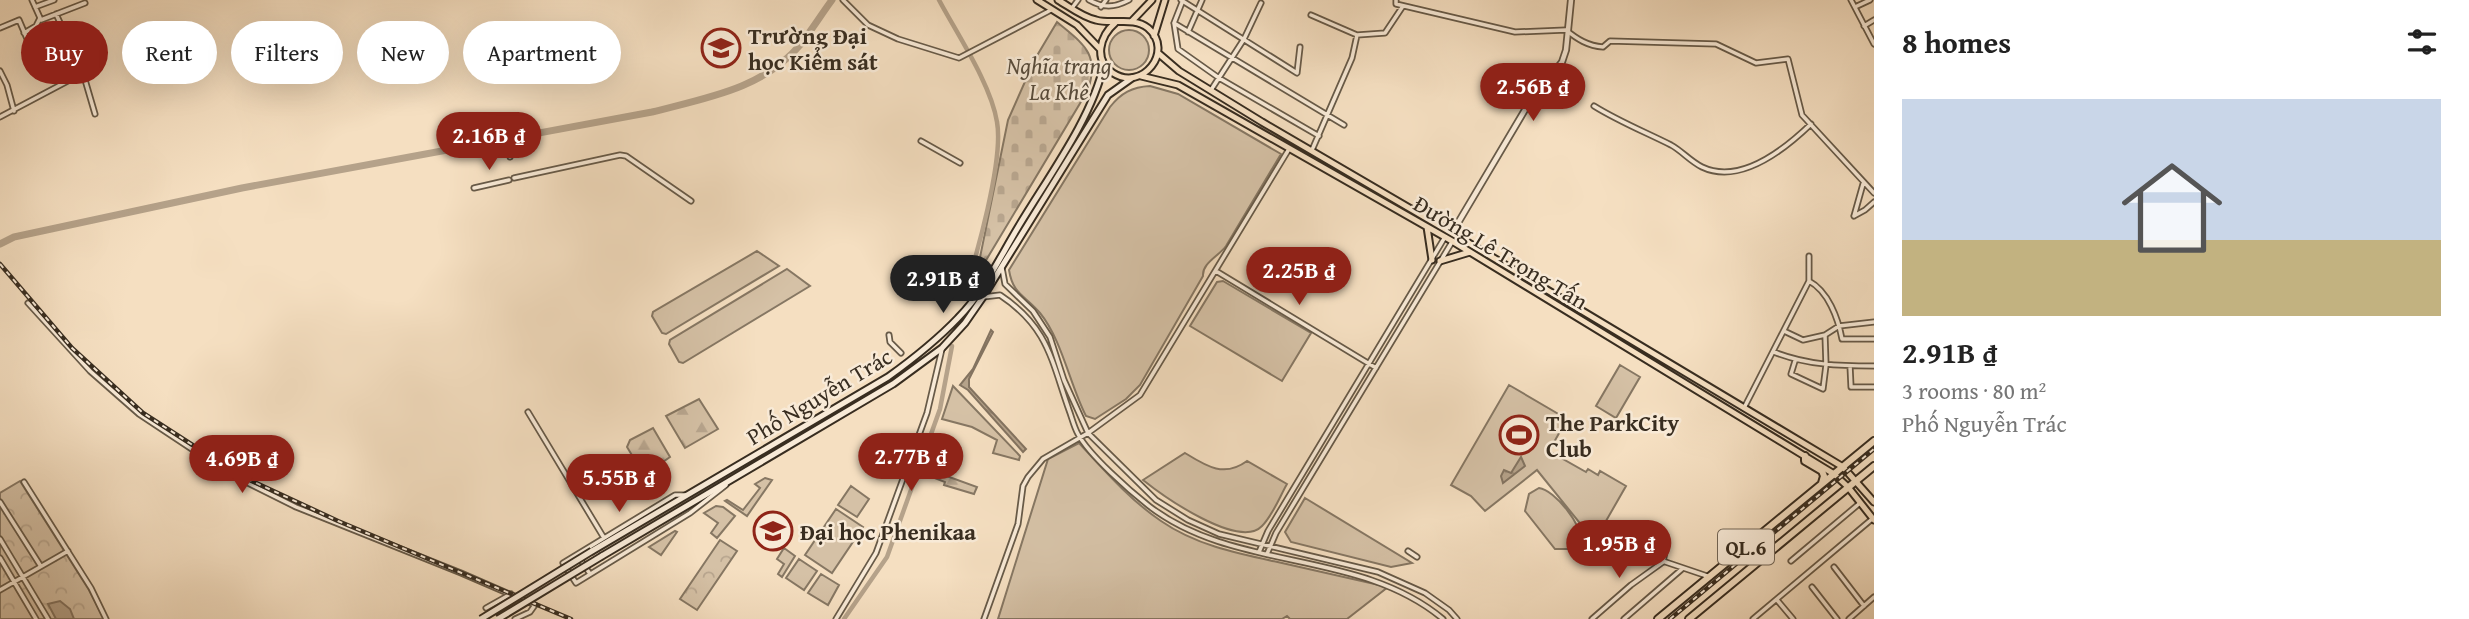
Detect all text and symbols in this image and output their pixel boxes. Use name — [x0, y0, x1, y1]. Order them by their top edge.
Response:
place label: Trường Đại học Kiểm sát — [748, 19, 878, 78]
text: 8 homes — [1902, 20, 2011, 64]
chip: Buy — [21, 21, 108, 84]
chip: Rent — [122, 21, 217, 84]
chip: Filters — [231, 21, 343, 84]
chip: New — [357, 21, 449, 84]
chip: Apartment — [463, 21, 621, 84]
icon: filters — [2403, 23, 2441, 61]
school or university icon: Trường Đại học Kiểm sát — [700, 27, 742, 69]
park label: Nghĩa trang La Khê — [1006, 49, 1112, 108]
pin: 2.56B ₫ — [1468, 64, 1598, 123]
text: 2.56B ₫ — [1496, 69, 1570, 102]
pin: 2.16B ₫ — [424, 113, 554, 172]
text: 2.16B ₫ — [452, 118, 526, 151]
icon: home — [2109, 145, 2235, 271]
street label: Đường Lê Trọng Tấn — [1408, 187, 1594, 317]
pin: 2.25B ₫ — [1234, 247, 1364, 307]
text: 2.25B ₫ — [1262, 253, 1336, 286]
pin: 2.91B ₫ — [878, 256, 1008, 315]
text: 2.91B ₫ — [906, 261, 980, 294]
text: 2.91B ₫ — [1902, 330, 1998, 374]
street label: Phố Nguyễn Trác — [740, 339, 898, 453]
text: 3 rooms · 80 m² — [1902, 374, 2046, 407]
place label: The ParkCity Club — [1546, 406, 1679, 465]
text: Phố Nguyễn Trác — [1902, 407, 2067, 440]
sports icon: The ParkCity Club — [1498, 414, 1540, 456]
pin: 2.77B ₫ — [846, 434, 976, 493]
pin: 4.69B ₫ — [177, 435, 307, 495]
text: 2.77B ₫ — [874, 439, 948, 472]
text: 4.69B ₫ — [205, 441, 279, 474]
pin: 5.55B ₫ — [554, 454, 684, 514]
text: 5.55B ₫ — [582, 460, 656, 493]
school or university icon: Đại học Phenikaa — [752, 510, 794, 552]
place label: Đại học Phenikaa — [800, 515, 976, 548]
pin: 1.95B ₫ — [1554, 520, 1684, 580]
text: 1.95B ₫ — [1582, 526, 1656, 559]
road number: QL.6 — [1718, 530, 1774, 564]

